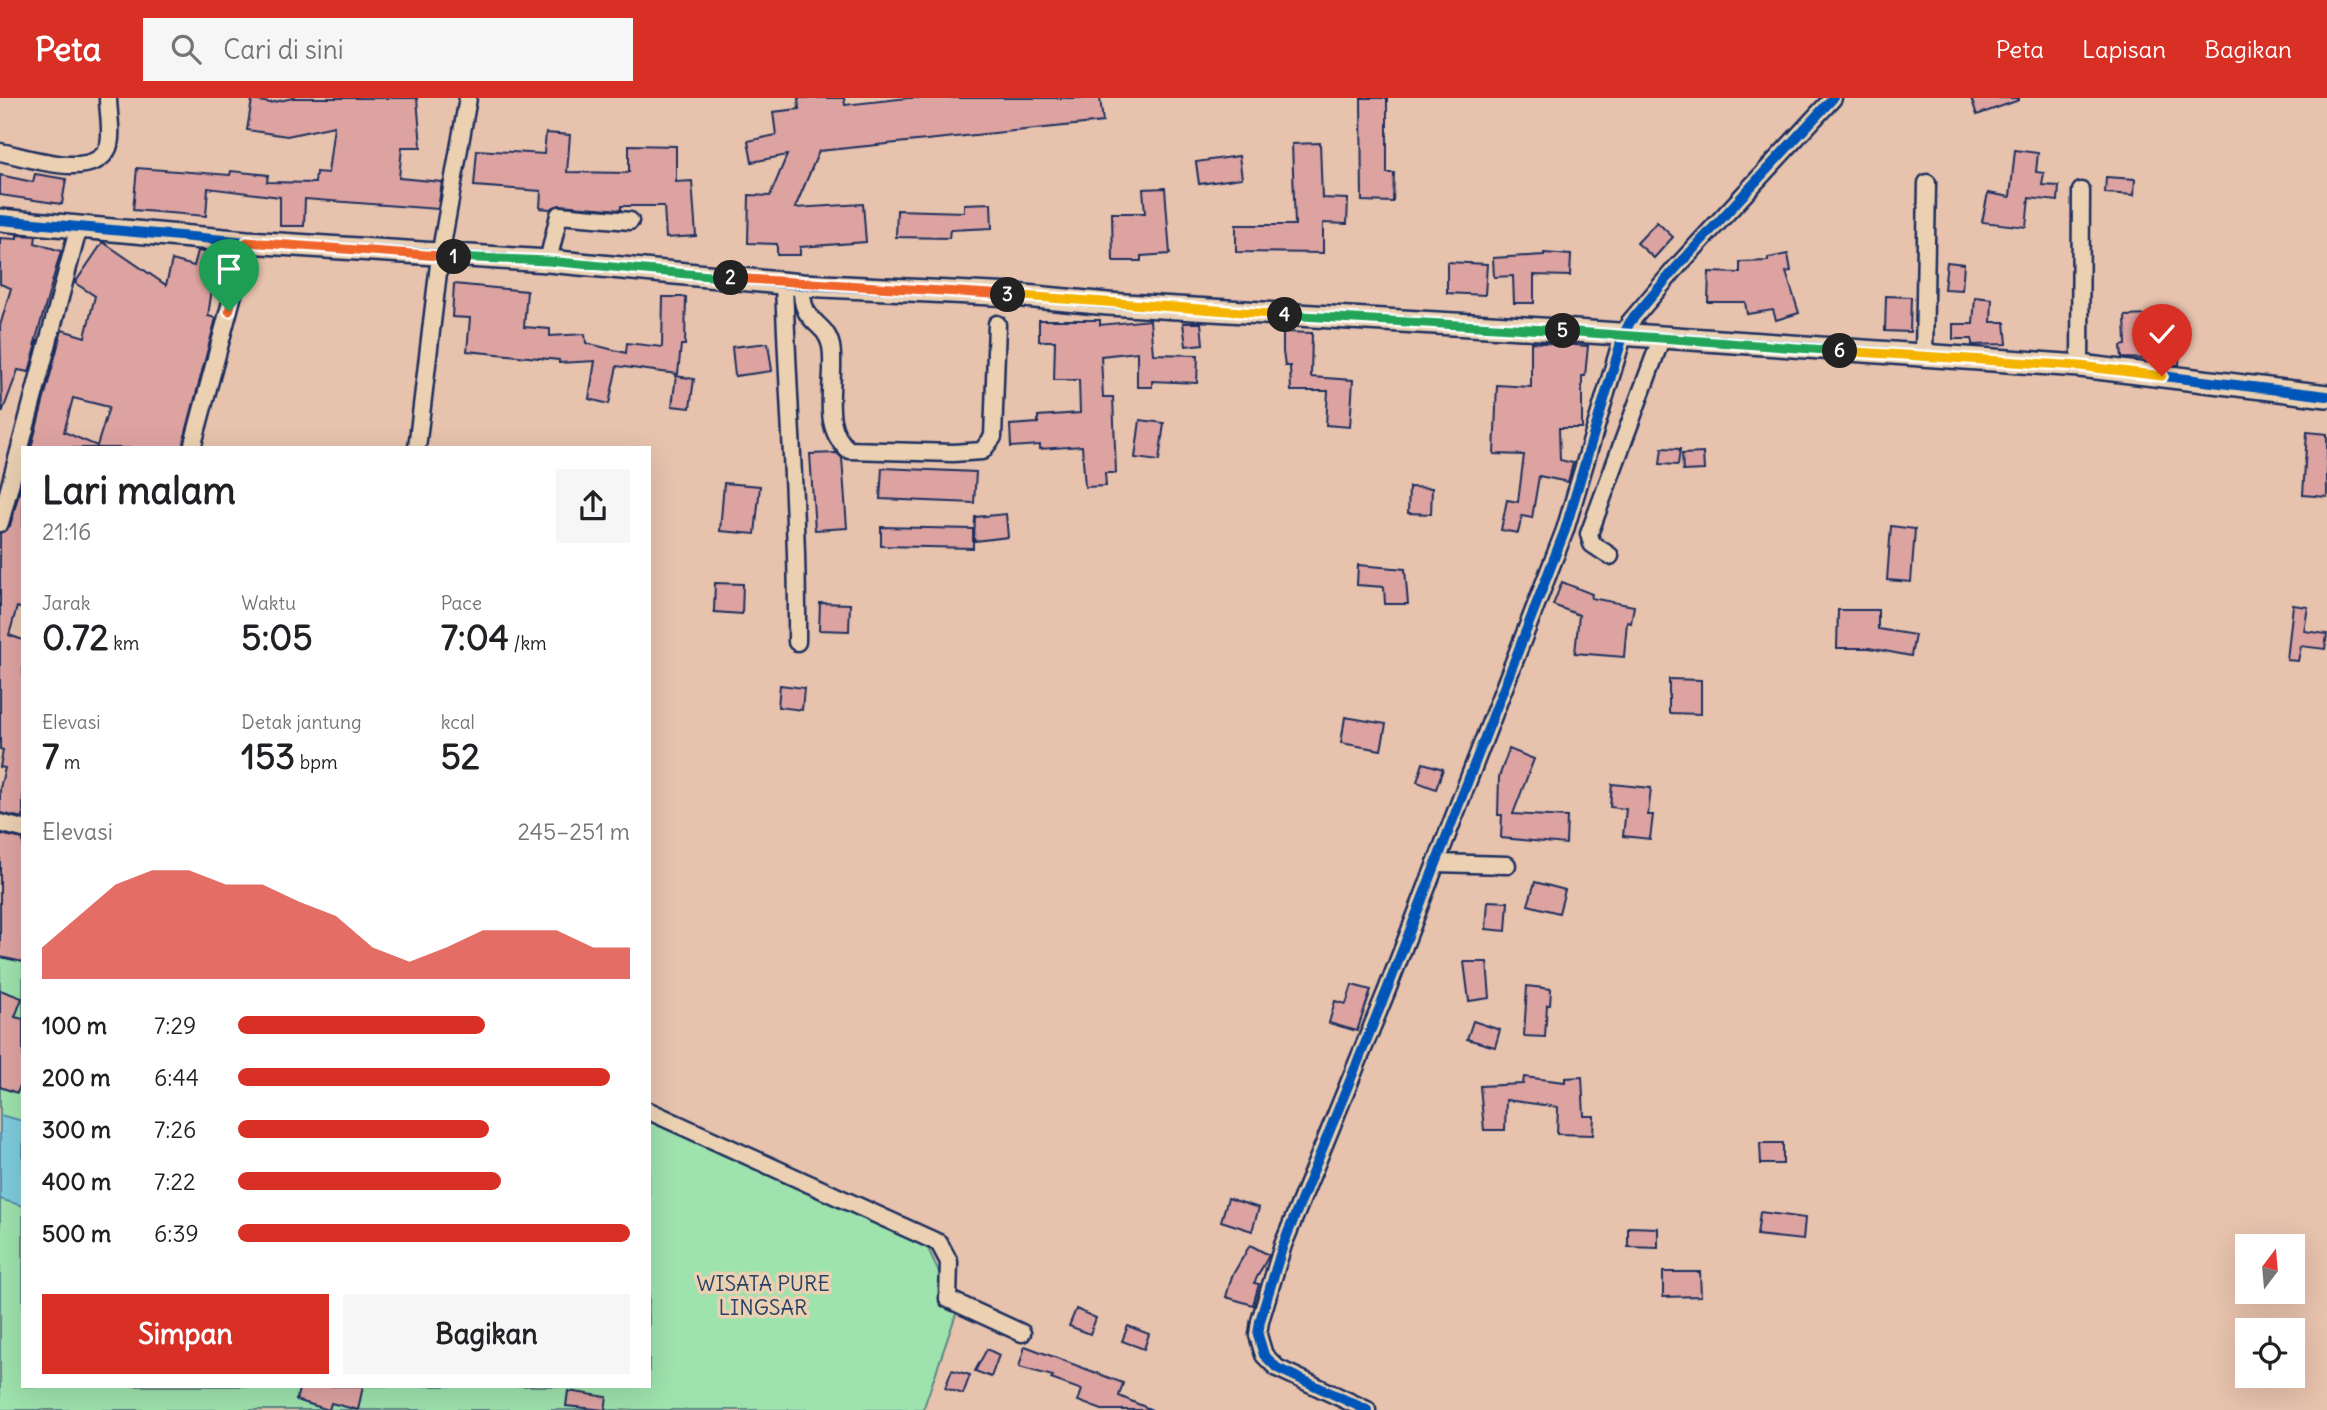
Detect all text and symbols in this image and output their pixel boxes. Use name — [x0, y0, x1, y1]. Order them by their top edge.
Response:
search box — [143, 18, 633, 81]
text: Peta — [35, 28, 101, 70]
icon: search — [167, 30, 205, 68]
text: Cari di sini — [223, 33, 344, 66]
text: Peta — [1996, 34, 2044, 64]
text: Lapisan — [2082, 34, 2166, 64]
text: Bagikan — [2204, 34, 2292, 64]
pin — [199, 239, 259, 311]
pin: 1 — [436, 240, 472, 274]
text: 1 — [450, 244, 457, 268]
icon: arrive — [210, 250, 248, 288]
pin: 2 — [714, 260, 748, 296]
text: 2 — [725, 265, 736, 289]
pin: 3 — [990, 278, 1026, 312]
text: 3 — [1002, 282, 1013, 306]
pin: 4 — [1268, 298, 1302, 332]
text: 4 — [1279, 302, 1290, 326]
pin — [2132, 304, 2192, 376]
pin: 5 — [1546, 314, 1580, 348]
icon: check — [2143, 315, 2181, 353]
text: 5 — [1557, 318, 1568, 342]
pin: 6 — [1822, 334, 1857, 368]
text: 6 — [1834, 338, 1845, 362]
text: Lari malam — [42, 467, 236, 514]
button: share — [556, 469, 630, 543]
text: 21:16 — [42, 517, 91, 546]
text: Jarak — [42, 591, 91, 615]
text: Waktu — [241, 591, 296, 615]
text: Pace — [441, 591, 482, 615]
text: 0.72 — [42, 615, 109, 659]
text: 5:05 — [241, 615, 313, 659]
text: 7:04 — [441, 615, 509, 659]
text: km — [109, 631, 140, 655]
text: /km — [509, 631, 547, 655]
text: Elevasi — [42, 710, 101, 734]
text: Detak jantung — [241, 710, 362, 734]
text: kcal — [441, 710, 475, 734]
text: 7 — [42, 734, 59, 778]
text: 153 — [241, 734, 295, 778]
text: 52 — [441, 734, 480, 778]
text: m — [59, 750, 80, 774]
text: bpm — [295, 750, 338, 774]
text: Elevasi — [42, 817, 113, 846]
text: 245–251 m — [518, 817, 630, 846]
text: 100 m — [42, 1011, 107, 1040]
text: 7:29 — [154, 1011, 196, 1040]
text: 200 m — [42, 1063, 111, 1092]
text: 6:44 — [154, 1063, 199, 1092]
text: 300 m — [42, 1115, 111, 1144]
text: 7:26 — [154, 1115, 196, 1144]
text: 400 m — [42, 1167, 111, 1196]
text: 7:22 — [154, 1167, 196, 1196]
text: 500 m — [42, 1219, 111, 1248]
text: 6:39 — [154, 1219, 199, 1248]
north arrow — [2235, 1234, 2305, 1304]
map controls — [2235, 1234, 2305, 1388]
park label: WISATA PURE LINGSAR — [696, 1270, 830, 1321]
button: Simpan — [42, 1294, 329, 1374]
button: Bagikan — [343, 1294, 630, 1374]
button: locate — [2235, 1318, 2305, 1388]

